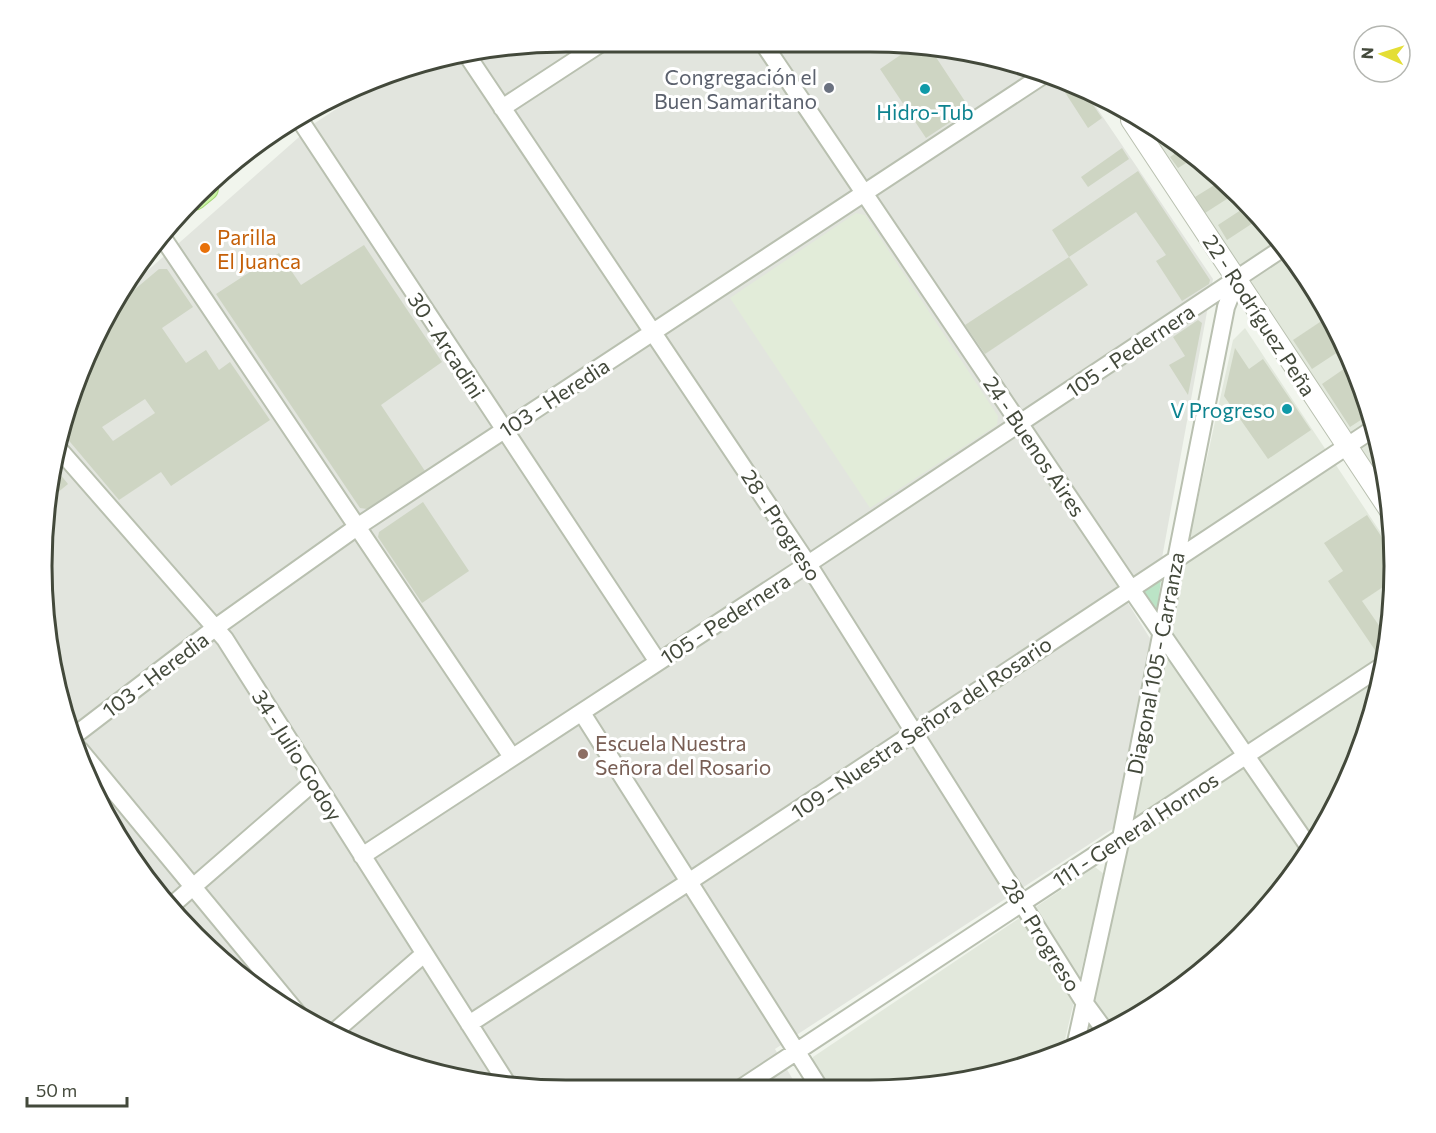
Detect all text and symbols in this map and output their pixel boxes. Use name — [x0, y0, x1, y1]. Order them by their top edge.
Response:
north arrow — [1352, 24, 1412, 84]
text: N — [1357, 47, 1376, 60]
place label: Congregación el Buen Samaritano — [654, 64, 817, 113]
marker: Congregación el Buen Samaritano — [822, 81, 836, 95]
marker: Hidro-Tub — [918, 82, 932, 96]
place label: Hidro-Tub — [876, 99, 974, 124]
place label: Parilla El Juanca — [217, 224, 301, 273]
street label: 22 - Rodríguez Peña — [1198, 230, 1322, 400]
marker: Parilla El Juanca — [198, 241, 212, 255]
street label: 30 - Arcadini — [403, 287, 491, 403]
street label: 105 - Pedernera — [1061, 298, 1199, 402]
street label: 103 - Heredia — [494, 352, 614, 442]
street label: 24 - Buenos Aires — [979, 371, 1091, 521]
place label: V Progreso — [1170, 397, 1275, 422]
marker: V Progreso — [1280, 402, 1294, 416]
street label: 28 - Progreso — [737, 465, 827, 585]
street label: Diagonal 105 - Carranza — [1121, 550, 1189, 776]
street label: 105 - Pedernera — [656, 567, 794, 669]
street label: 103 - Heredia — [97, 626, 213, 722]
street label: 109 - Nuestra Señora del Rosario — [786, 630, 1056, 824]
street label: 34 - Julio Godoy — [248, 685, 348, 825]
place label: Escuela Nuestra Señora del Rosario — [595, 730, 771, 779]
marker: Escuela Nuestra Señora del Rosario — [576, 747, 590, 761]
street label: 111 - General Hornos — [1047, 766, 1223, 892]
street label: 28 - Progreso — [998, 874, 1086, 996]
scale bar — [27, 1070, 128, 1108]
text: 50 m — [36, 1079, 77, 1101]

